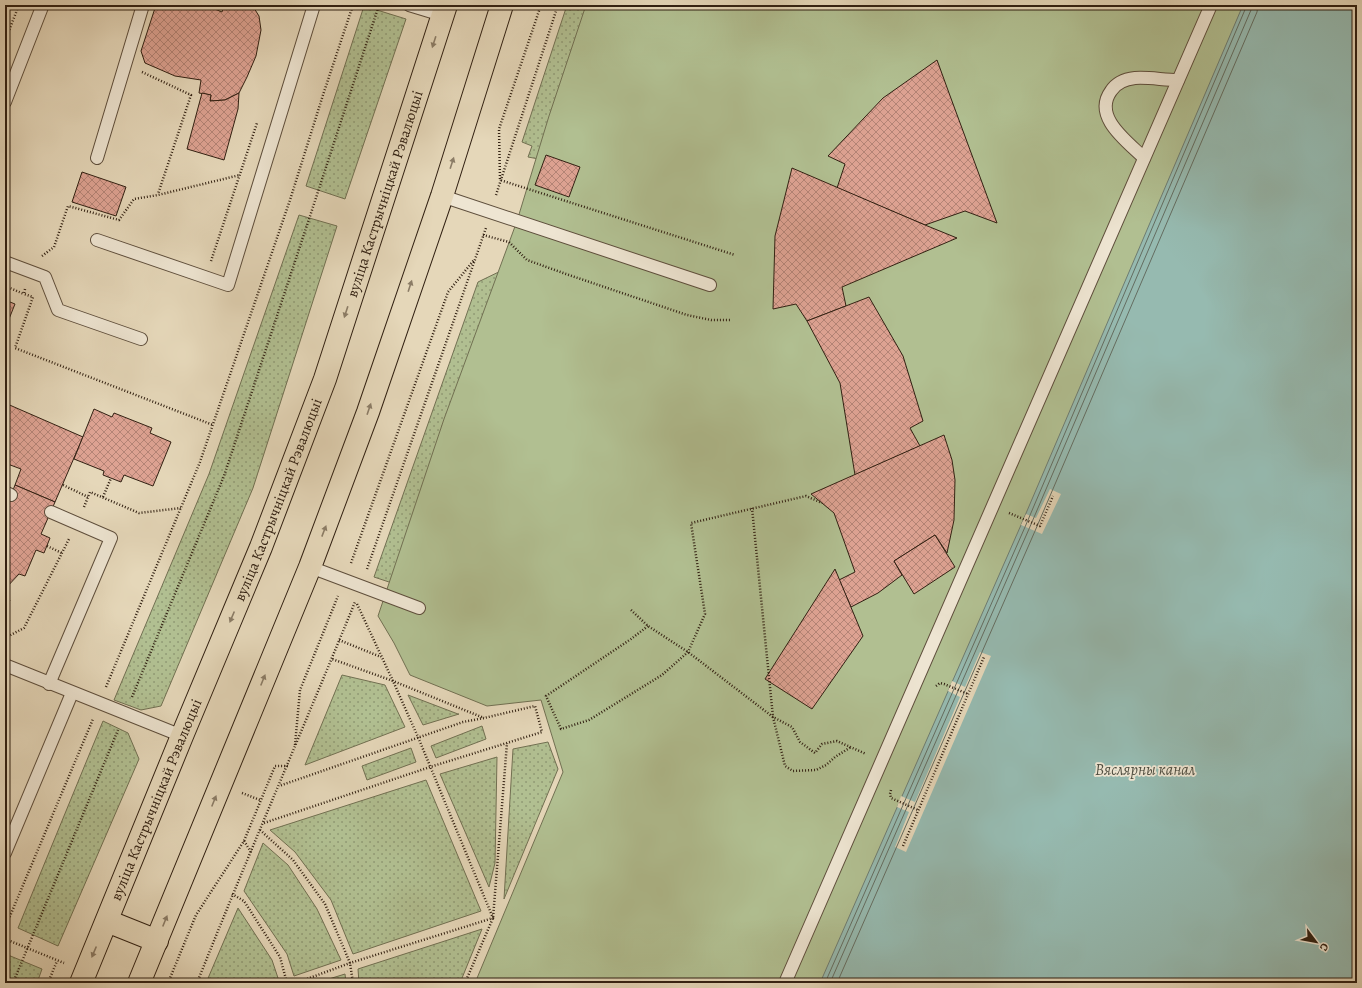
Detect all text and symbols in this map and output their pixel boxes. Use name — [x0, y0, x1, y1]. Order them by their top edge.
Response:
one-way arrow — [431, 36, 437, 48]
street label: вуліца Кастрычніцкай Рэвалюцыі — [342, 88, 428, 300]
one-way arrow — [449, 156, 455, 168]
one-way arrow — [408, 279, 414, 291]
one-way arrow — [343, 307, 349, 319]
street label: вуліца Кастрычніцкай Рэвалюцыі — [229, 395, 327, 604]
one-way arrow — [367, 403, 373, 415]
one-way arrow — [321, 524, 327, 536]
one-way arrow — [228, 612, 234, 624]
one-way arrow — [261, 674, 267, 686]
street label: вуліца Кастрычніцкай Рэвалюцыі — [106, 696, 206, 904]
water label: Вяслярны канал — [1095, 759, 1196, 781]
one-way arrow — [212, 794, 218, 806]
one-way arrow — [162, 916, 168, 927]
north arrow — [1296, 922, 1336, 962]
text: С — [1316, 940, 1332, 954]
one-way arrow — [91, 946, 97, 958]

